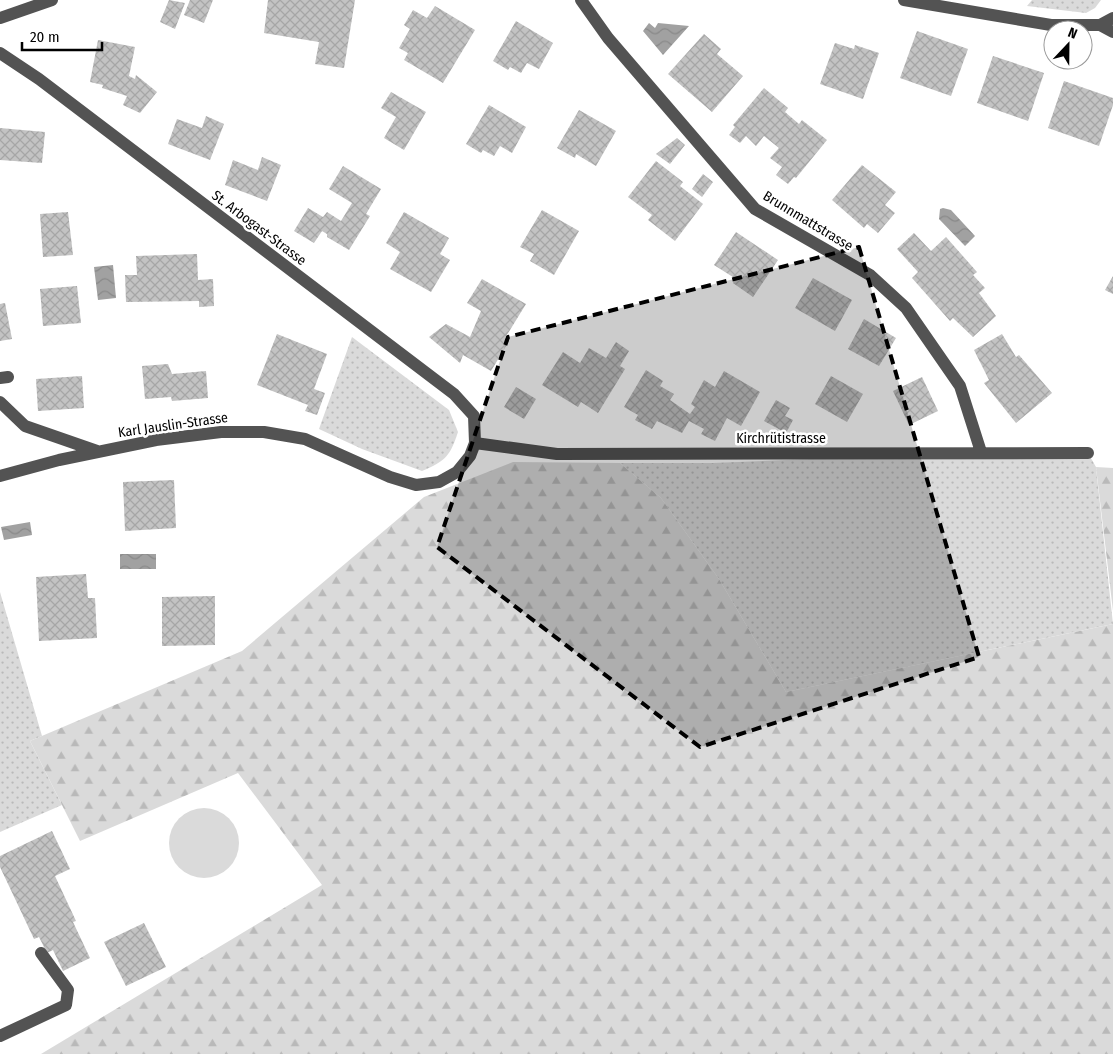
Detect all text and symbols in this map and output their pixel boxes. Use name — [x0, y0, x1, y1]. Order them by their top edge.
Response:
scale bar — [22, 20, 102, 52]
north arrow — [1043, 20, 1093, 70]
text: N — [1066, 24, 1080, 43]
text: 20 m — [30, 28, 60, 46]
street label: St. Arbogast-Strasse — [208, 187, 310, 269]
street label: Brunnmattstrasse — [760, 187, 856, 255]
street label: Karl Jauslin-Strasse — [117, 409, 229, 441]
street label: Kirchrütistrasse — [736, 430, 826, 447]

